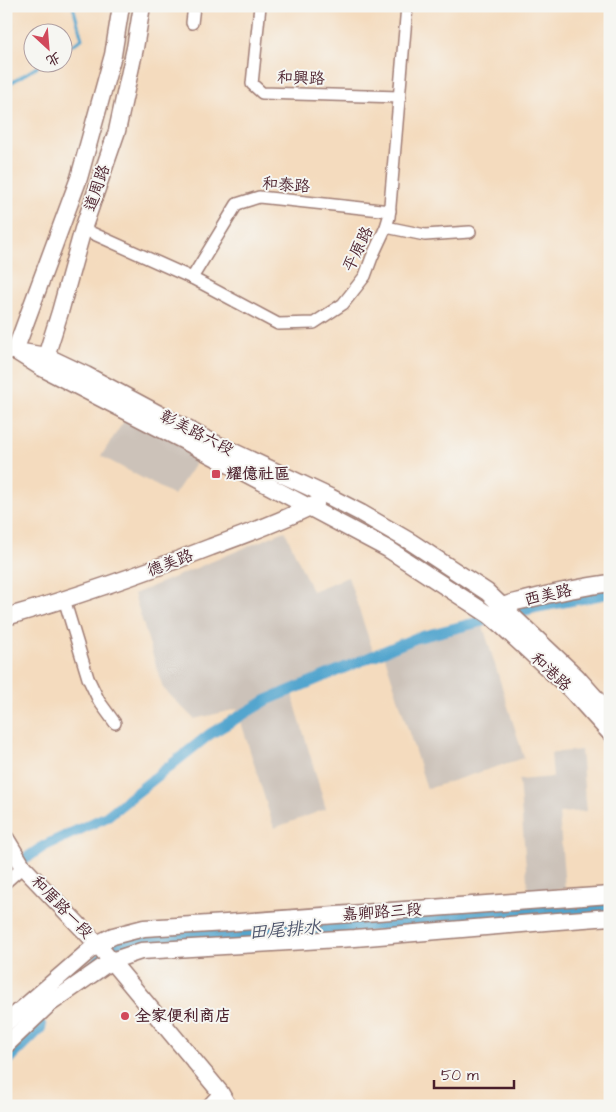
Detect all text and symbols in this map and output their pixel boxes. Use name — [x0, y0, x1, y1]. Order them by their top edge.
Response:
north arrow — [22, 22, 72, 72]
text: 北 — [43, 47, 64, 71]
street label: 和興路 — [277, 66, 325, 90]
street label: 道周路 — [79, 162, 115, 214]
street label: 和泰路 — [261, 172, 311, 198]
street label: 平原路 — [338, 223, 378, 275]
street label: 彰美路六段 — [156, 405, 238, 461]
place label: 耀億社區 — [226, 463, 290, 485]
marker: 耀億社區 — [210, 468, 222, 480]
street label: 德美路 — [144, 544, 196, 582]
street label: 西美路 — [522, 579, 574, 611]
street label: 和港路 — [526, 648, 576, 696]
street label: 和厝路一段 — [26, 871, 98, 943]
street label: 嘉卿路三段 — [341, 898, 423, 926]
water label: 田尾排水 — [248, 914, 323, 946]
place label: 全家便利商店 — [135, 1005, 231, 1027]
marker: 全家便利商店 — [119, 1010, 131, 1022]
scale bar — [434, 1057, 514, 1089]
text: 50 m — [441, 1065, 479, 1086]

